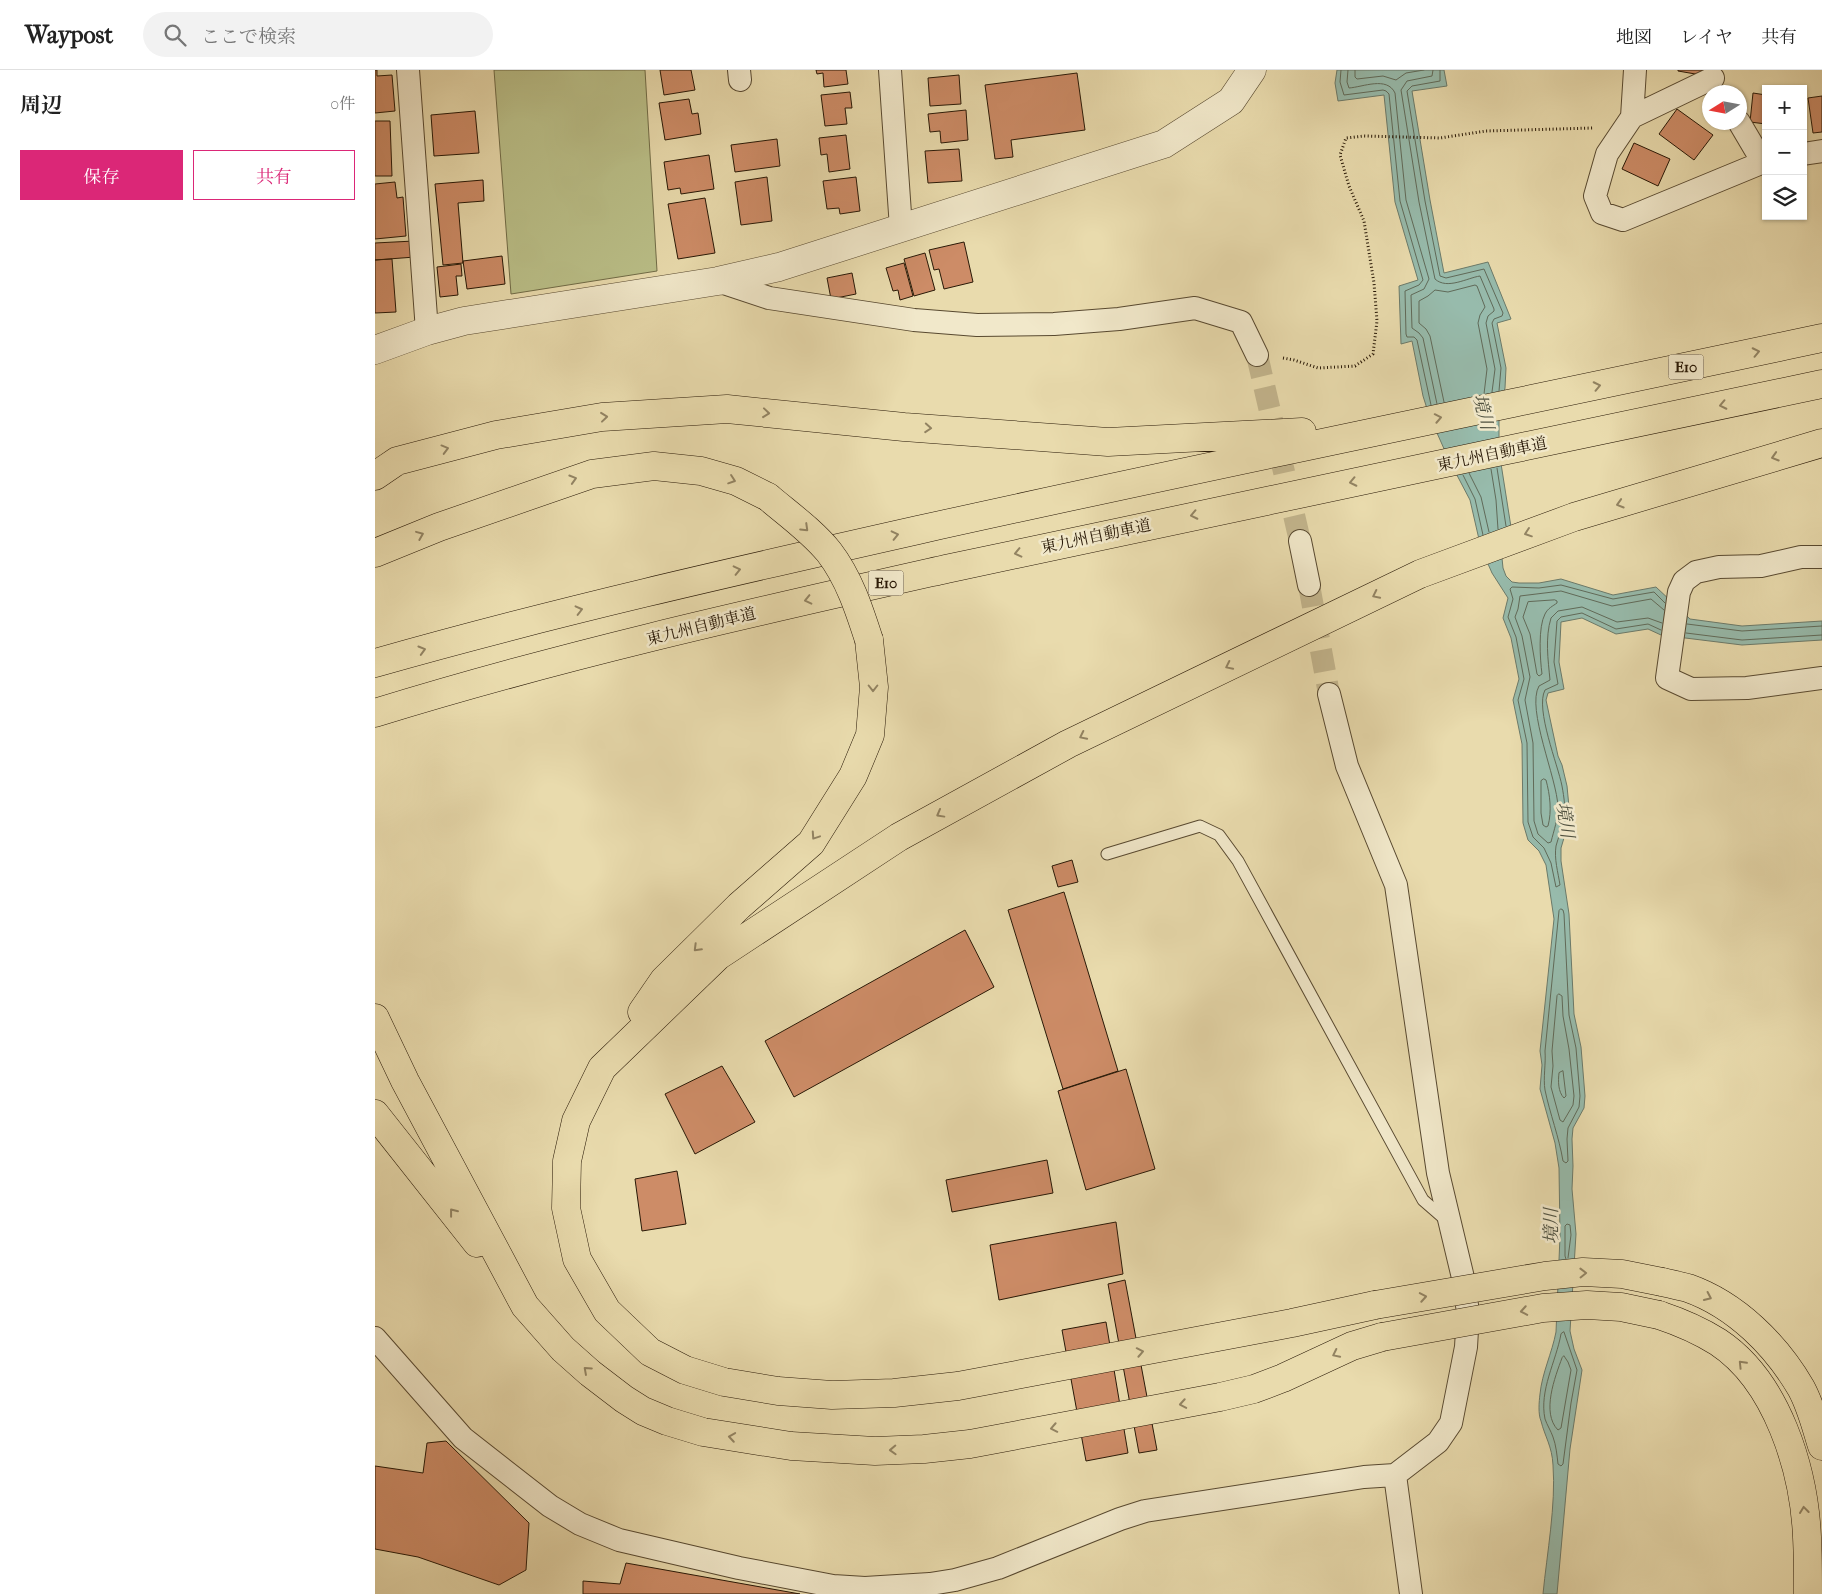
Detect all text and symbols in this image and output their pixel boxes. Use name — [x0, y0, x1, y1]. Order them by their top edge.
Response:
search box — [143, 12, 493, 57]
text: Waypost — [25, 21, 113, 49]
icon: search — [161, 21, 189, 49]
text: ここで検索 — [201, 26, 296, 48]
text: 地図 — [1616, 27, 1652, 48]
text: レイヤ — [1680, 27, 1733, 48]
text: 共有 — [1761, 27, 1797, 48]
north arrow — [1702, 85, 1747, 130]
map controls — [1762, 85, 1807, 220]
button: + — [1762, 85, 1807, 130]
text: 周辺 — [20, 93, 62, 117]
text: 0件 — [330, 94, 355, 113]
button: − — [1762, 130, 1807, 175]
button: 保存 — [20, 150, 183, 200]
button: 共有 — [193, 150, 355, 200]
button: layers — [1762, 175, 1807, 220]
one-way arrow — [1752, 347, 1761, 358]
road number: E10 — [1669, 354, 1703, 380]
one-way arrow — [1593, 381, 1602, 392]
water label: 境川 — [1468, 392, 1498, 434]
one-way arrow — [1719, 399, 1727, 410]
one-way arrow — [762, 407, 770, 418]
one-way arrow — [600, 412, 608, 423]
one-way arrow — [1434, 413, 1443, 424]
one-way arrow — [924, 423, 932, 434]
street label: 東九州自動車道 — [1435, 433, 1549, 475]
one-way arrow — [440, 444, 449, 455]
one-way arrow — [1772, 452, 1780, 462]
one-way arrow — [568, 475, 577, 485]
one-way arrow — [728, 475, 736, 485]
one-way arrow — [1349, 477, 1358, 487]
one-way arrow — [1616, 498, 1624, 508]
one-way arrow — [1190, 510, 1199, 520]
street label: 東九州自動車道 — [1039, 515, 1153, 557]
one-way arrow — [799, 523, 808, 532]
one-way arrow — [1525, 527, 1533, 537]
one-way arrow — [415, 530, 424, 541]
one-way arrow — [891, 530, 900, 541]
one-way arrow — [1014, 547, 1023, 558]
one-way arrow — [732, 565, 741, 576]
road number: E10 — [869, 570, 903, 596]
one-way arrow — [1372, 589, 1381, 600]
one-way arrow — [804, 594, 813, 605]
street label: 東九州自動車道 — [644, 603, 758, 649]
one-way arrow — [575, 605, 584, 616]
one-way arrow — [417, 645, 426, 656]
one-way arrow — [1225, 660, 1234, 670]
one-way arrow — [868, 685, 878, 693]
one-way arrow — [1079, 730, 1088, 741]
water label: 境川 — [1552, 801, 1578, 841]
one-way arrow — [937, 808, 946, 818]
one-way arrow — [812, 830, 821, 840]
one-way arrow — [694, 942, 703, 951]
water label: 境川 — [1541, 1206, 1562, 1244]
one-way arrow — [450, 1209, 458, 1218]
one-way arrow — [1580, 1268, 1588, 1278]
one-way arrow — [1703, 1291, 1712, 1302]
one-way arrow — [1418, 1292, 1427, 1302]
one-way arrow — [1520, 1306, 1528, 1316]
one-way arrow — [1135, 1347, 1144, 1357]
one-way arrow — [1332, 1348, 1341, 1358]
one-way arrow — [1739, 1360, 1748, 1369]
one-way arrow — [583, 1367, 592, 1376]
one-way arrow — [1178, 1399, 1187, 1409]
one-way arrow — [1050, 1422, 1059, 1433]
one-way arrow — [727, 1433, 736, 1443]
one-way arrow — [889, 1445, 897, 1455]
one-way arrow — [1799, 1506, 1810, 1514]

